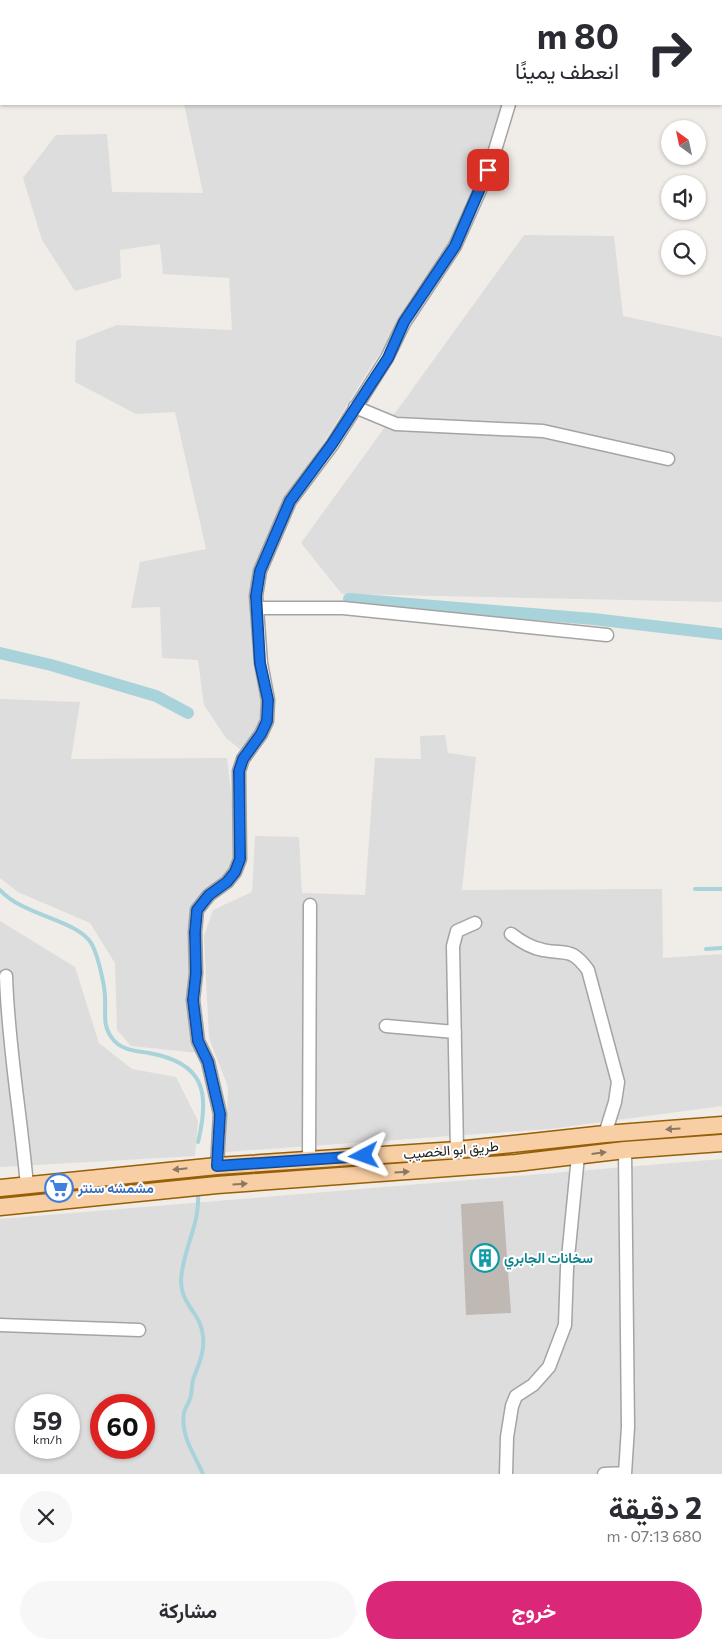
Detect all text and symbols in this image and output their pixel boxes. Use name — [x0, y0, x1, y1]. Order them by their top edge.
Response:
text: 80 m — [537, 13, 619, 56]
icon: right — [637, 20, 702, 85]
text: انعطف يمينًا — [515, 57, 619, 84]
north arrow — [661, 120, 706, 165]
map controls — [661, 120, 706, 275]
pin — [467, 149, 509, 191]
icon: arrive — [474, 156, 502, 184]
button: sound — [661, 175, 706, 220]
button: search — [661, 230, 706, 275]
one-way arrow — [665, 1125, 681, 1133]
position arrow — [337, 1129, 389, 1181]
street label: طريق ابو الخصيب — [403, 1137, 499, 1163]
one-way arrow — [591, 1149, 607, 1157]
one-way arrow — [172, 1166, 188, 1174]
one-way arrow — [394, 1167, 410, 1175]
supermarket icon: مشمشه سنتر — [44, 1173, 74, 1203]
place label: مشمشه سنتر — [77, 1179, 154, 1197]
one-way arrow — [232, 1179, 248, 1187]
building icon: سخانات الجابري — [470, 1243, 500, 1273]
place label: سخانات الجابري — [504, 1249, 593, 1270]
speed limit sign: 60 — [90, 1394, 155, 1459]
text: 59 — [32, 1405, 63, 1435]
text: km/h — [33, 1432, 62, 1446]
text: 2 دقيقة — [608, 1488, 702, 1525]
button: close — [20, 1491, 72, 1543]
text: 680 m · 07:13 — [607, 1526, 702, 1545]
button: مشاركة — [20, 1581, 356, 1639]
button: خروج — [366, 1581, 702, 1639]

